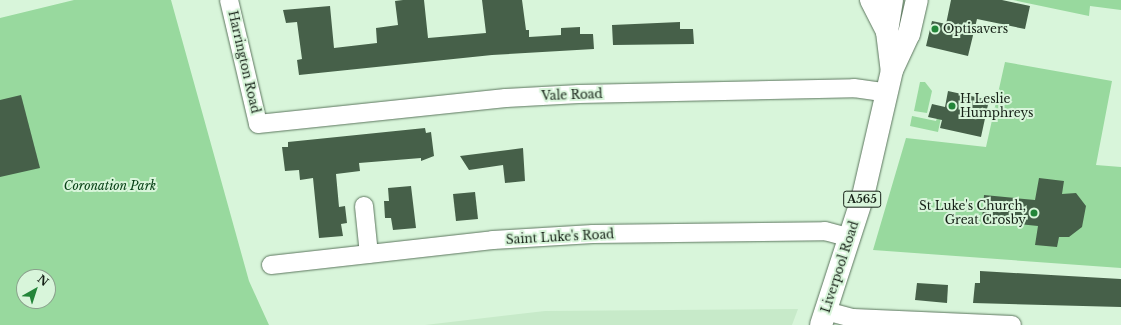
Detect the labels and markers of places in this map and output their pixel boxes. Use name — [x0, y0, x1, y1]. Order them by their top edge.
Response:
place label: Optisavers — [943, 22, 1008, 36]
marker: Optisavers — [930, 24, 940, 34]
place label: H Leslie Humphreys — [960, 92, 1033, 120]
marker: H Leslie Humphreys — [947, 101, 957, 111]
place label: St Luke's Church, Great Crosby — [919, 199, 1026, 227]
marker: St Luke's Church, Great Crosby — [1029, 208, 1039, 218]

